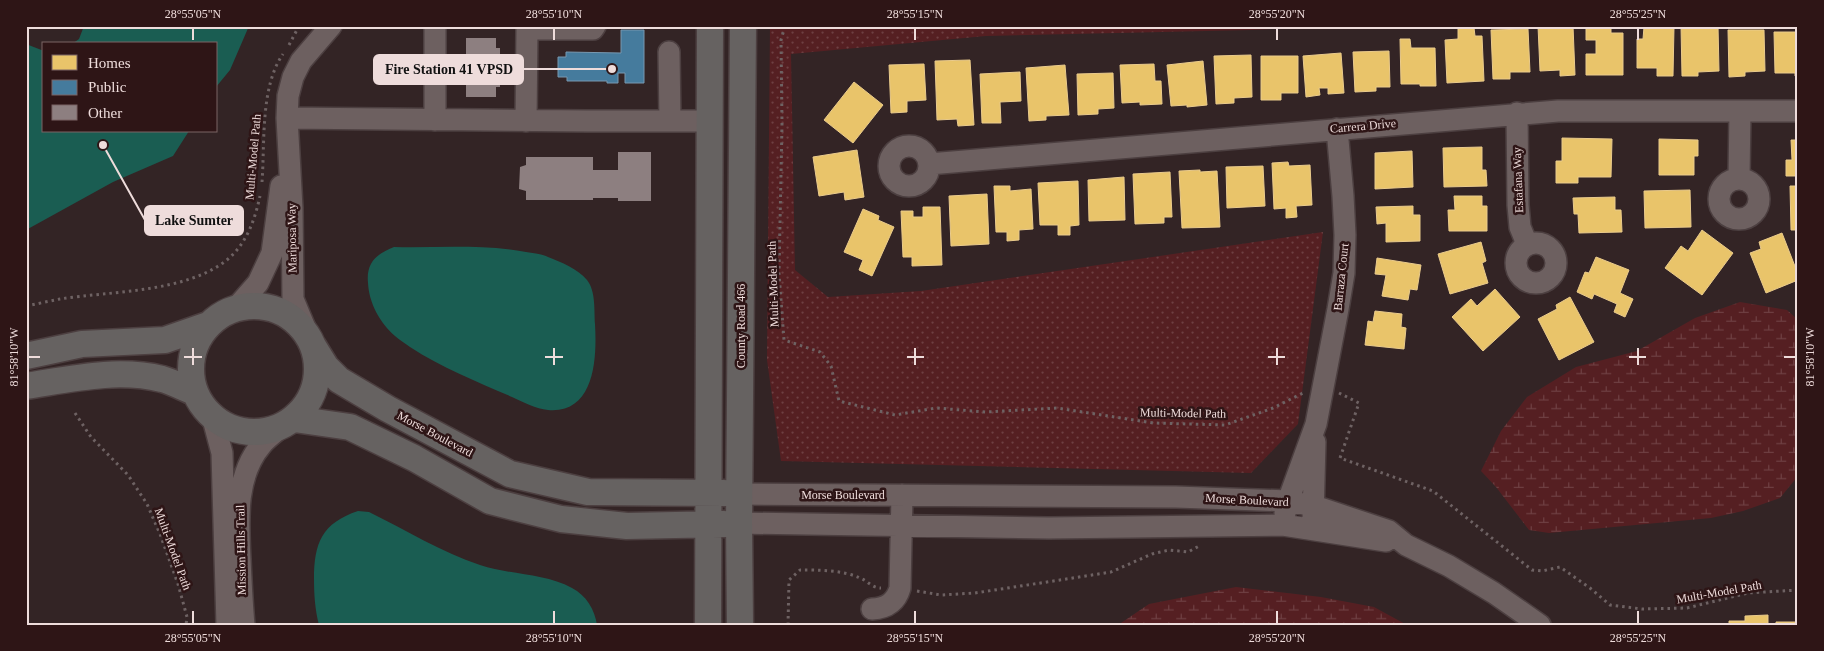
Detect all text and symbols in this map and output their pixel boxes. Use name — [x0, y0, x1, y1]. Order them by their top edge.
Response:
text: 28°55'05"N — [165, 7, 222, 21]
text: 28°55'10"N — [526, 7, 583, 21]
text: 28°55'15"N — [887, 7, 944, 21]
text: 28°55'20"N — [1249, 7, 1306, 21]
text: 28°55'25"N — [1610, 7, 1667, 21]
legend — [42, 42, 218, 132]
text: Homes — [88, 55, 131, 71]
callout: Fire Station 41 VPSD — [374, 55, 523, 84]
text: Fire Station 41 VPSD — [385, 62, 513, 77]
text: Public — [88, 79, 127, 95]
text: Other — [88, 105, 122, 121]
street label: Multi-Model Path — [242, 113, 264, 201]
street label: Carrera Drive — [1329, 116, 1397, 136]
street label: Estafana Way — [1510, 147, 1526, 213]
street label: Mariposa Way — [284, 203, 300, 273]
callout: Lake Sumter — [145, 206, 243, 235]
text: Lake Sumter — [155, 213, 233, 228]
street label: Multi-Model Path — [764, 241, 782, 327]
street label: Barraza Court — [1331, 242, 1352, 311]
street label: County Road 466 — [734, 284, 748, 368]
text: 81°58'10"W — [7, 327, 21, 387]
text: 81°58'10"W — [1803, 327, 1817, 387]
street label: Multi-Model Path — [1140, 405, 1226, 421]
street label: Morse Boulevard — [395, 408, 475, 460]
street label: Morse Boulevard — [801, 488, 885, 502]
street label: Morse Boulevard — [1205, 491, 1289, 509]
street label: Mission Hills Trail — [233, 504, 249, 595]
street label: Multi-Model Path — [152, 506, 194, 592]
street label: Multi-Model Path — [1675, 578, 1763, 606]
text: 28°55'05"N — [165, 631, 222, 645]
text: 28°55'10"N — [526, 631, 583, 645]
text: 28°55'15"N — [887, 631, 944, 645]
text: 28°55'20"N — [1249, 631, 1306, 645]
text: 28°55'25"N — [1610, 631, 1667, 645]

